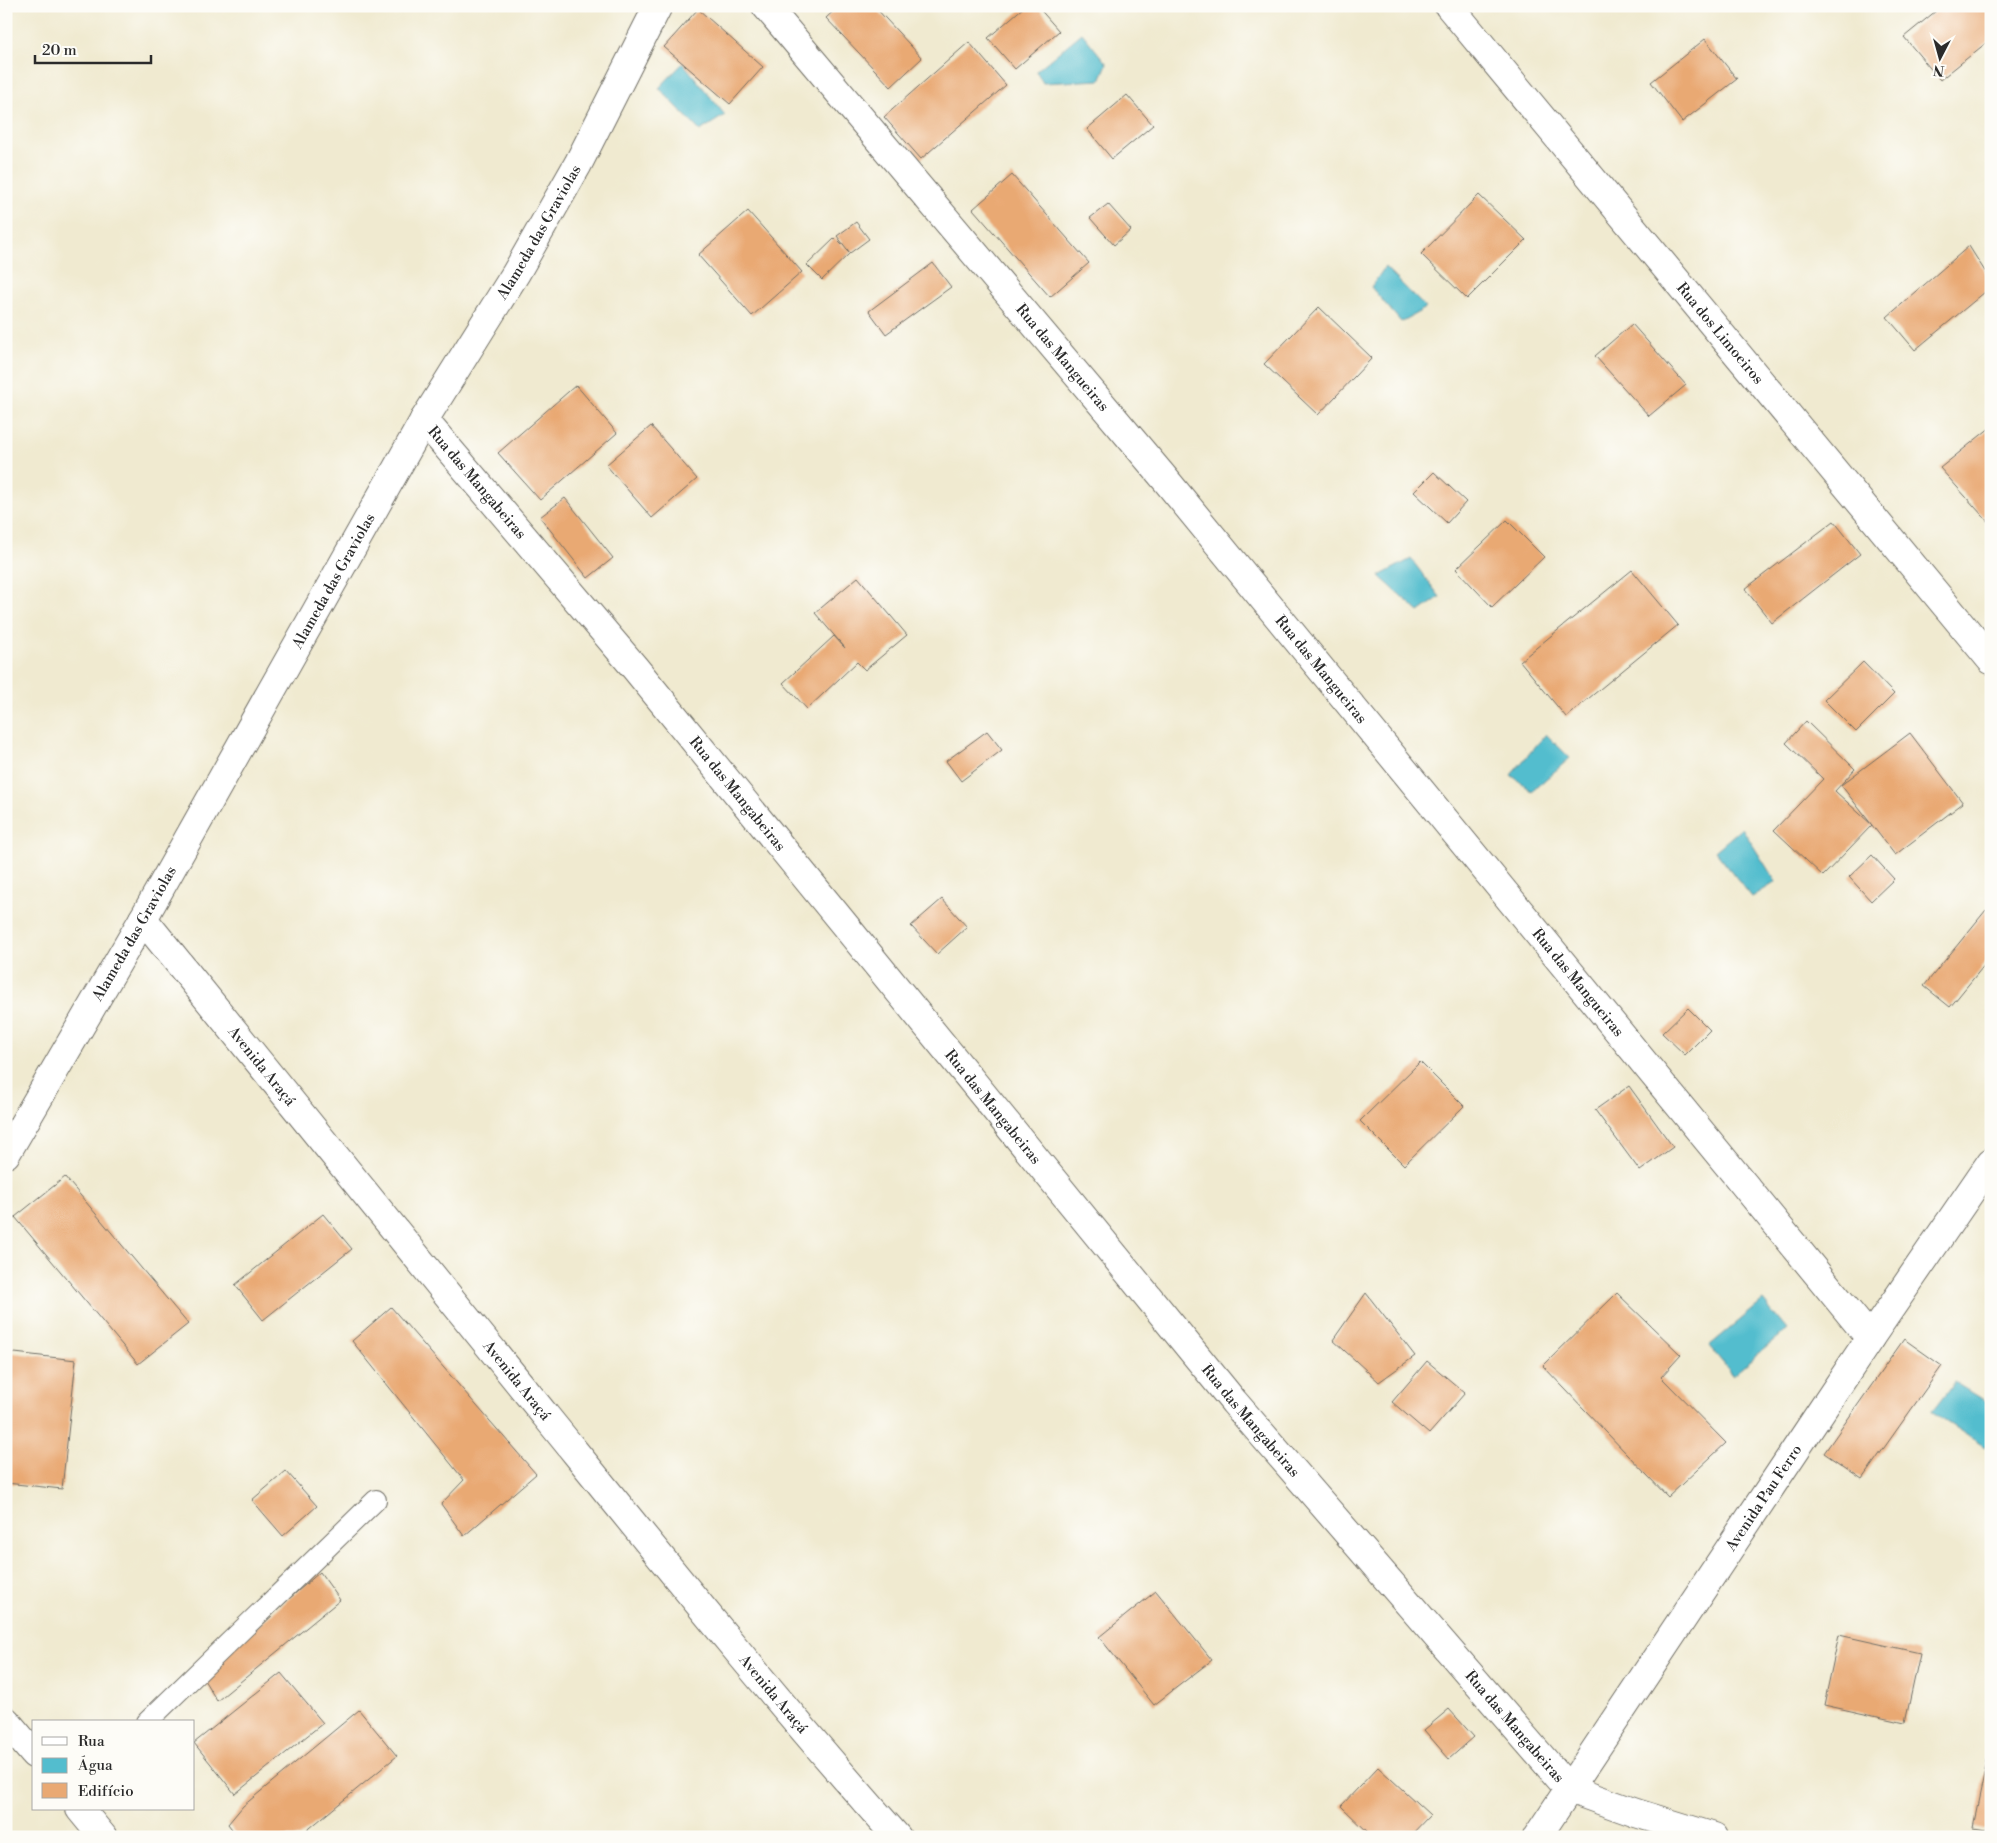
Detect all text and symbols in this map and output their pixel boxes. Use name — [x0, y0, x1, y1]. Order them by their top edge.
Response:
scale bar — [35, 32, 151, 64]
north arrow — [1914, 32, 1964, 82]
text: 20 m — [42, 41, 77, 60]
text: N — [1932, 60, 1945, 79]
street label: Alameda das Graviolas — [492, 161, 586, 304]
street label: Rua dos Limoeiros — [1672, 279, 1768, 388]
street label: Rua das Mangueiras — [1012, 300, 1113, 416]
street label: Rua das Mangabeiras — [423, 422, 530, 543]
street label: Alameda das Graviolas — [288, 510, 380, 653]
street label: Rua das Mangueiras — [1271, 612, 1371, 728]
street label: Rua das Mangabeiras — [685, 733, 790, 855]
street label: Alameda das Graviolas — [88, 863, 181, 1005]
street label: Rua das Mangueiras — [1528, 925, 1628, 1041]
street label: Avenida Araçá — [223, 1022, 300, 1110]
street label: Rua das Mangabeiras — [940, 1046, 1045, 1168]
street label: Avenida Araçá — [478, 1336, 555, 1425]
street label: Rua das Mangabeiras — [1197, 1361, 1304, 1481]
street label: Avenida Pau Ferro — [1721, 1441, 1806, 1556]
street label: Avenida Araçá — [734, 1650, 812, 1738]
street label: Rua das Mangabeiras — [1461, 1667, 1568, 1787]
legend — [32, 1720, 195, 1810]
text: Rua — [78, 1732, 105, 1751]
text: Água — [77, 1755, 113, 1775]
text: Edifício — [78, 1782, 134, 1801]

